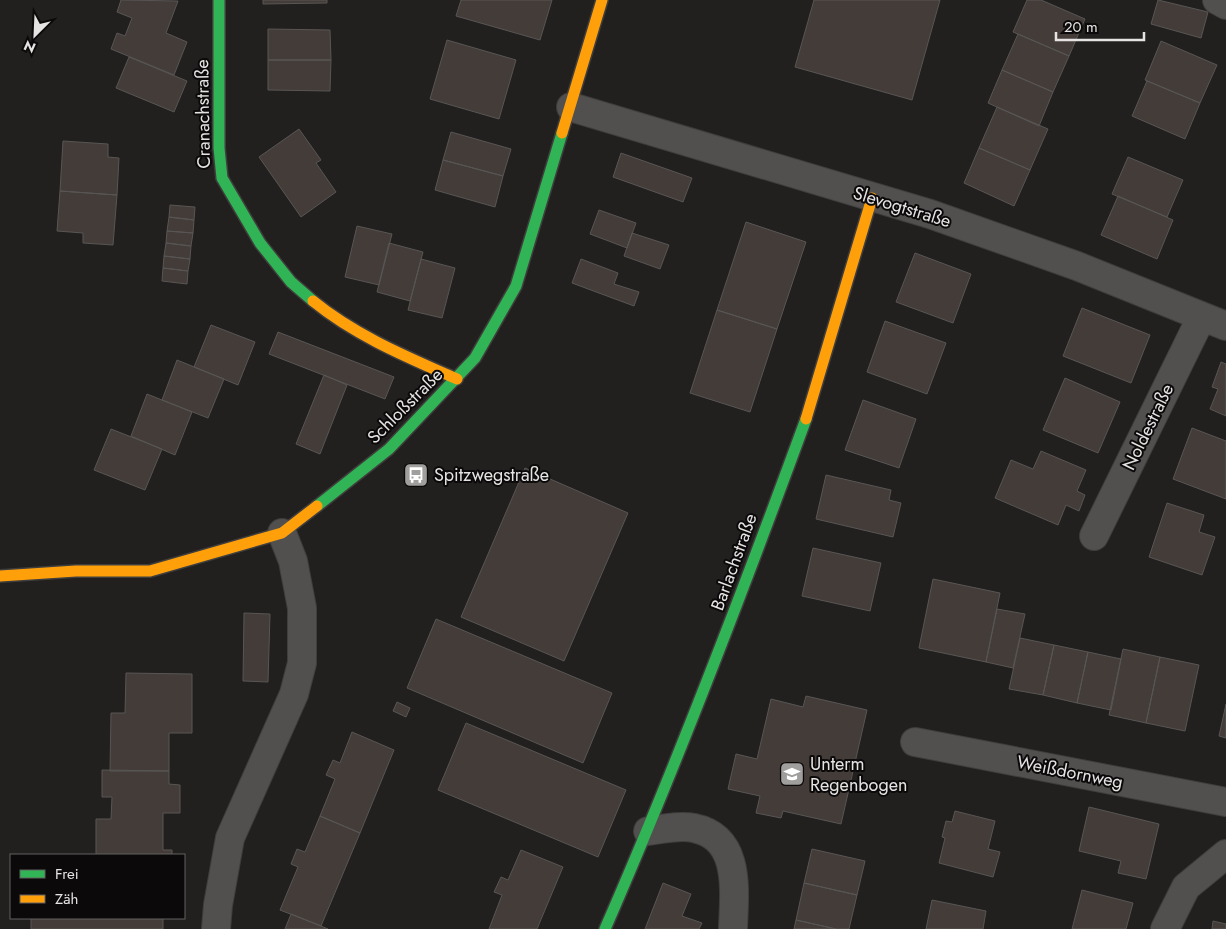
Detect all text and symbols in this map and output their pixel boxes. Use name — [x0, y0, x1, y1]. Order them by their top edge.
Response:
north arrow — [10, 10, 60, 60]
scale bar — [1056, 10, 1144, 42]
text: 20 m — [1064, 16, 1098, 38]
text: N — [21, 35, 39, 58]
street label: Cranachstraße — [189, 59, 217, 169]
street label: Slevogtstraße — [850, 180, 954, 234]
street label: Schloßstraße — [361, 362, 449, 450]
street label: Noldestraße — [1116, 379, 1180, 475]
bus stop icon: Spitzwegstraße — [403, 462, 429, 488]
place label: Spitzwegstraße — [434, 462, 549, 488]
street label: Barlachstraße — [704, 510, 764, 614]
street label: Weißdornweg — [1015, 749, 1125, 795]
place label: Unterm Regenbogen — [810, 751, 907, 798]
school or university icon: Unterm Regenbogen — [779, 761, 805, 787]
legend — [10, 854, 185, 919]
text: Frei — [55, 863, 79, 885]
text: Zäh — [55, 888, 78, 910]

